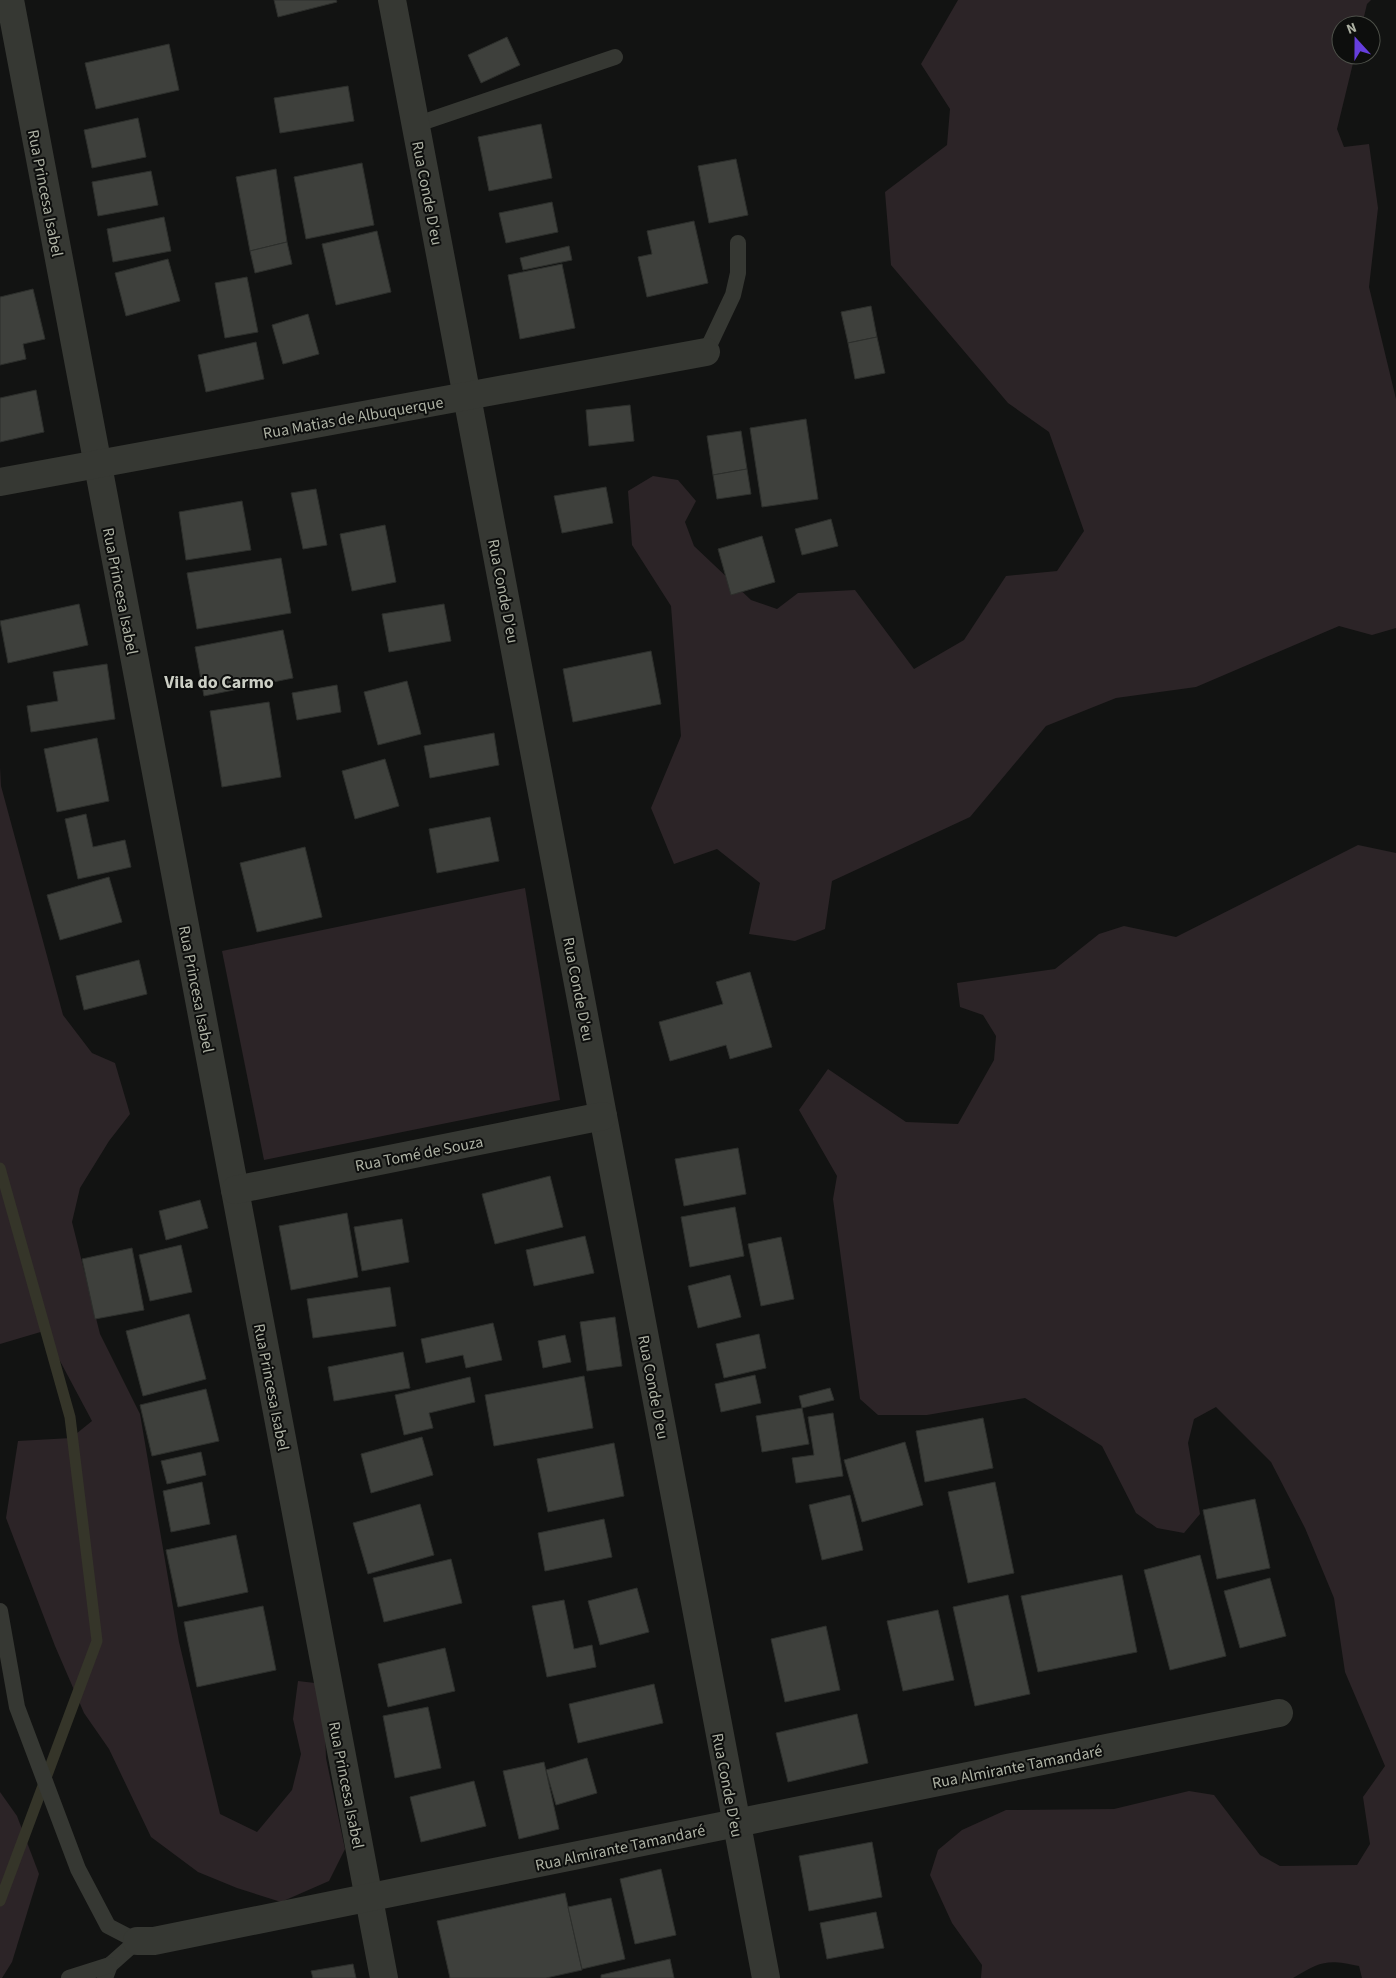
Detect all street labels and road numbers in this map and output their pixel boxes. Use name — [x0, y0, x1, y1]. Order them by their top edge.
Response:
street label: Rua Princesa Isabel — [22, 128, 68, 259]
street label: Rua Conde D'eu — [406, 139, 448, 247]
street label: Rua Matias de Albuquerque — [261, 391, 445, 445]
street label: Rua Princesa Isabel — [97, 526, 143, 657]
street label: Rua Conde D'eu — [482, 537, 524, 645]
street label: Rua Princesa Isabel — [173, 924, 219, 1055]
street label: Rua Conde D'eu — [557, 935, 599, 1043]
street label: Rua Tomé de Souza — [353, 1131, 485, 1177]
street label: Rua Princesa Isabel — [248, 1322, 294, 1453]
street label: Rua Conde D'eu — [632, 1333, 674, 1441]
street label: Rua Princesa Isabel — [323, 1720, 369, 1851]
street label: Rua Conde D'eu — [706, 1731, 748, 1839]
street label: Rua Almirante Tamandaré — [930, 1740, 1104, 1794]
street label: Rua Almirante Tamandaré — [533, 1819, 707, 1877]

